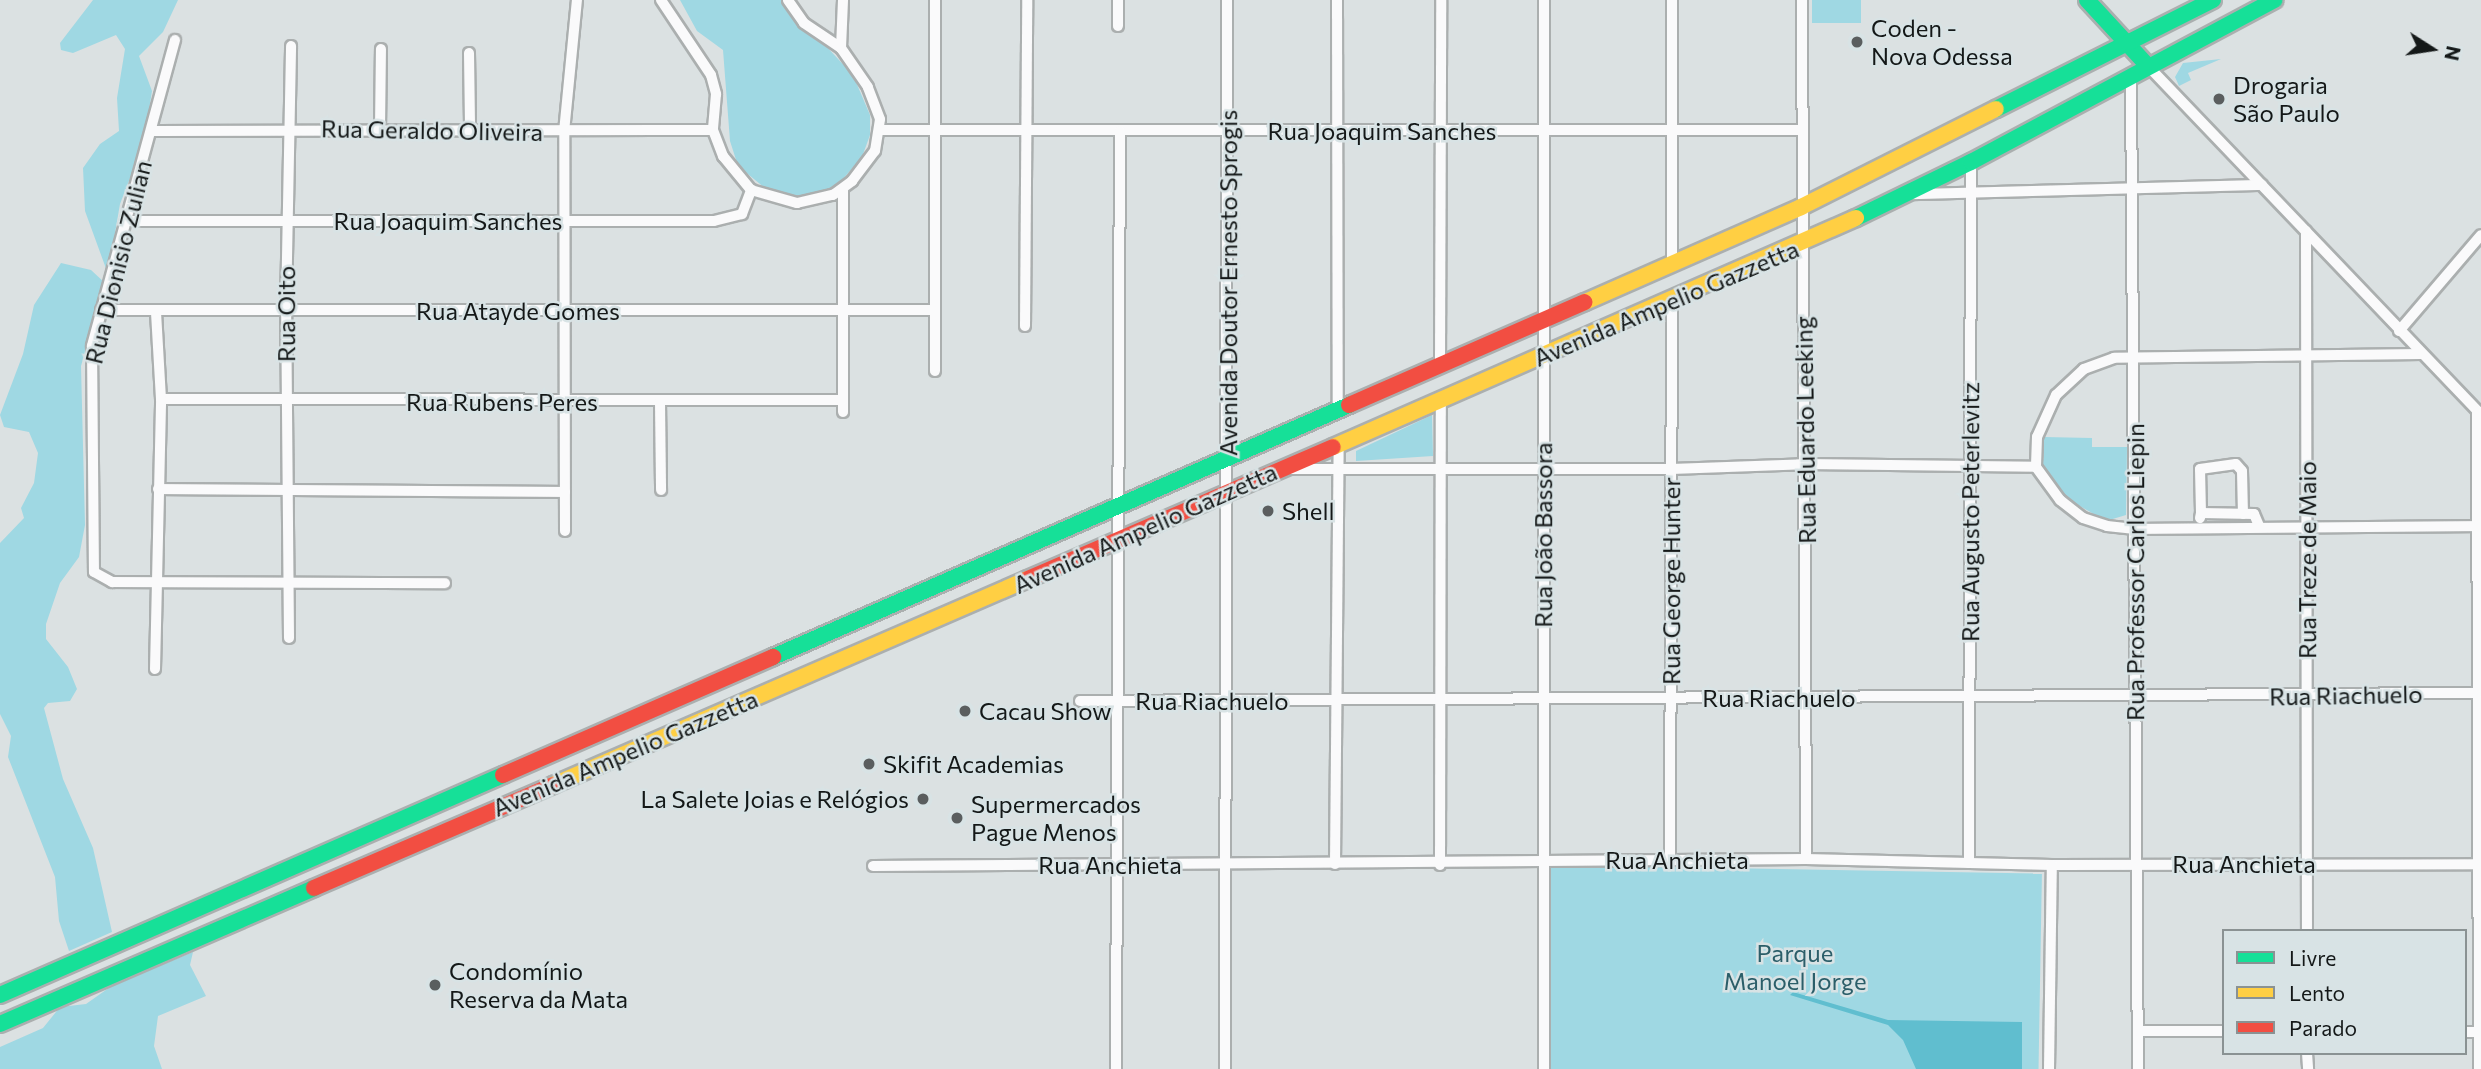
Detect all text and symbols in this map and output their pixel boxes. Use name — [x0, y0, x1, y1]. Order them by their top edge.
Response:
place label: Coden - Nova Odessa — [1871, 14, 2013, 70]
north arrow — [2397, 14, 2467, 84]
marker: Coden - Nova Odessa — [1849, 34, 1865, 50]
text: N — [2440, 44, 2466, 63]
place label: Drogaria São Paulo — [2233, 71, 2340, 127]
marker: Drogaria São Paulo — [2211, 91, 2227, 107]
street label: Avenida Doutor Ernesto Sprogis — [1214, 110, 1242, 456]
street label: Rua Geraldo Oliveira — [321, 114, 543, 146]
street label: Rua Joaquim Sanches — [1267, 117, 1497, 145]
street label: Rua Dionisio Zulian — [79, 157, 157, 367]
street label: Rua Joaquim Sanches — [333, 207, 563, 235]
street label: Avenida Ampelio Gazzetta — [1529, 234, 1803, 372]
street label: Rua Oito — [272, 266, 300, 362]
street label: Rua Atayde Gomes — [416, 297, 620, 325]
street label: Rua Eduardo Leeking — [1789, 316, 1821, 544]
street label: Rua Augusto Peterlevitz — [1956, 382, 1984, 642]
street label: Rua Rubens Peres — [406, 388, 598, 416]
street label: Rua Professor Carlos Liepin — [2121, 423, 2149, 721]
street label: Rua João Bassora — [1529, 442, 1557, 628]
street label: Avenida Ampelio Gazzetta — [1009, 457, 1281, 599]
street label: Rua Treze de Maio — [2293, 461, 2321, 659]
street label: Rua George Hunter — [1657, 477, 1685, 685]
place label: Shell — [1282, 497, 1335, 525]
marker: Shell — [1260, 503, 1276, 519]
street label: Rua Riachuelo — [2269, 679, 2423, 711]
street label: Avenida Ampelio Gazzetta — [488, 684, 762, 822]
street label: Rua Riachuelo — [1702, 684, 1856, 712]
street label: Rua Riachuelo — [1135, 687, 1289, 715]
place label: Cacau Show — [979, 697, 1111, 725]
marker: Cacau Show — [957, 703, 973, 719]
place label: Skifit Academias — [883, 750, 1064, 778]
marker: Skifit Academias — [861, 756, 877, 772]
place label: La Salete Joias e Relógios — [641, 785, 909, 813]
place label: Supermercados Pague Menos — [971, 790, 1141, 846]
marker: La Salete Joias e Relógios — [915, 791, 931, 807]
marker: Supermercados Pague Menos — [949, 810, 965, 826]
street label: Rua Anchieta — [1605, 846, 1749, 874]
street label: Rua Anchieta — [2172, 850, 2316, 878]
street label: Rua Anchieta — [1038, 851, 1182, 879]
legend — [2222, 929, 2467, 1055]
park label: Parque Manoel Jorge — [1723, 939, 1867, 995]
text: Livre — [2289, 945, 2336, 970]
place label: Condomínio Reserva da Mata — [449, 957, 628, 1013]
marker: Condomínio Reserva da Mata — [427, 977, 443, 993]
text: Lento — [2289, 980, 2345, 1005]
text: Parado — [2289, 1015, 2357, 1040]

